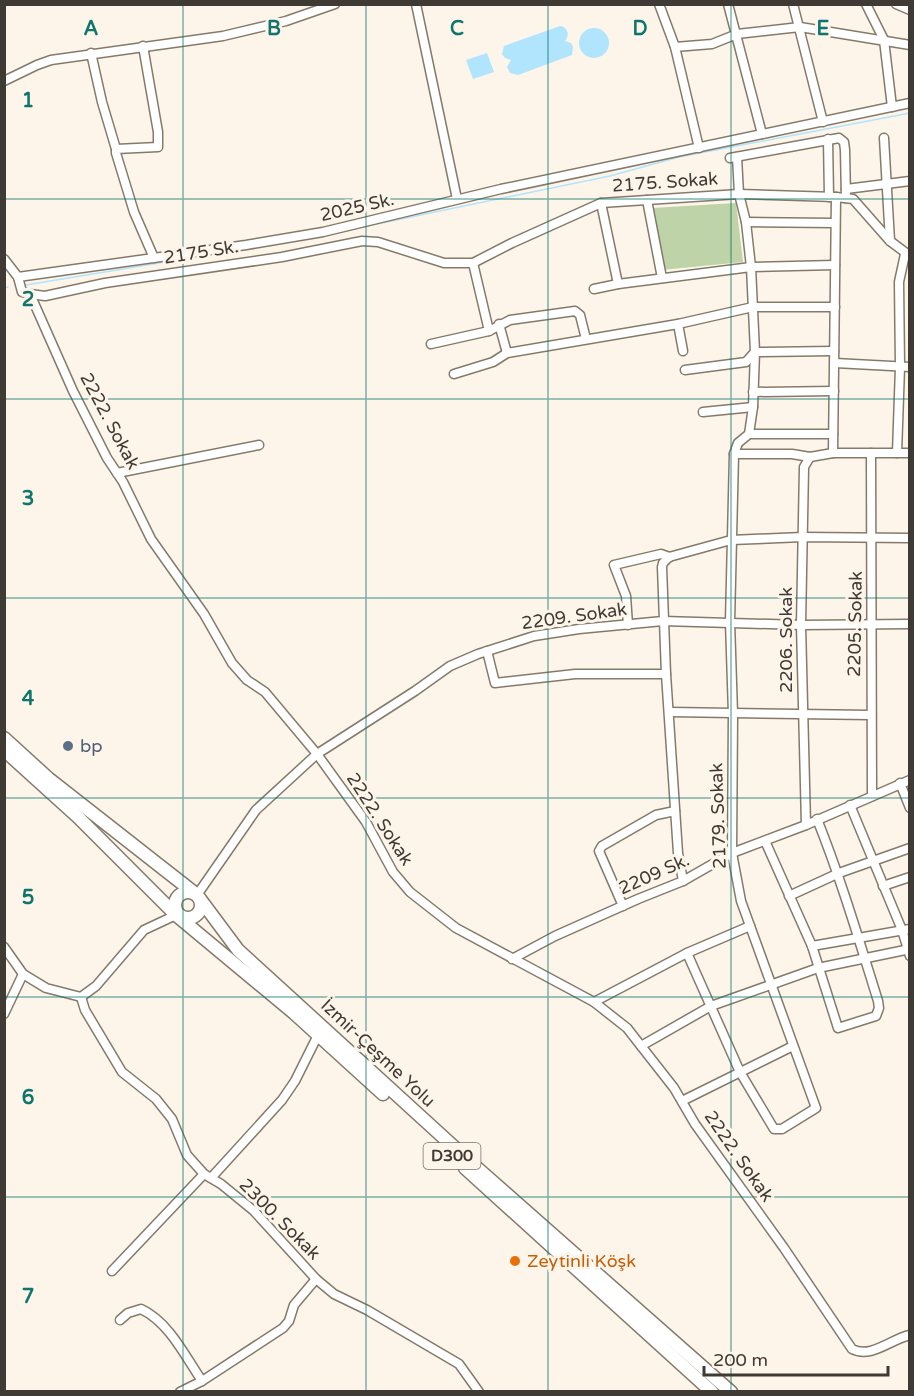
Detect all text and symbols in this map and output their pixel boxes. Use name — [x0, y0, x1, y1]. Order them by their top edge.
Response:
text: A — [84, 17, 99, 41]
text: B — [267, 17, 281, 41]
text: C — [450, 17, 464, 41]
text: D — [632, 17, 648, 41]
text: E — [817, 17, 830, 41]
text: 1 — [22, 89, 34, 113]
street label: 2175. Sokak — [611, 167, 719, 197]
street label: 2025 Sk. — [318, 188, 396, 226]
street label: 2175 Sk. — [162, 235, 240, 269]
text: 2 — [22, 288, 34, 312]
street label: 2222. Sokak — [75, 369, 145, 473]
text: 3 — [22, 487, 34, 511]
street label: 2205. Sokak — [843, 571, 867, 677]
street label: 2206. Sokak — [775, 587, 797, 693]
street label: 2209. Sokak — [520, 598, 628, 634]
text: 4 — [22, 687, 35, 711]
place label: bp — [80, 735, 103, 757]
marker: bp — [61, 739, 75, 753]
street label: 2179. Sokak — [705, 762, 731, 869]
street label: 2222. Sokak — [342, 768, 418, 870]
street label: 2209 Sk. — [615, 849, 693, 899]
text: 5 — [22, 886, 34, 910]
street label: İzmir-Çeşme Yolu — [316, 994, 440, 1112]
text: 6 — [22, 1086, 34, 1110]
street label: 2222. Sokak — [700, 1106, 779, 1206]
road number: D300 — [424, 1143, 480, 1169]
street label: 2300. Sokak — [235, 1174, 325, 1264]
place label: Zeytinli Köşk — [527, 1250, 636, 1272]
marker: Zeytinli Köşk — [508, 1254, 522, 1268]
text: 7 — [22, 1285, 34, 1309]
scale bar — [704, 1339, 888, 1377]
text: 200 m — [713, 1349, 768, 1371]

